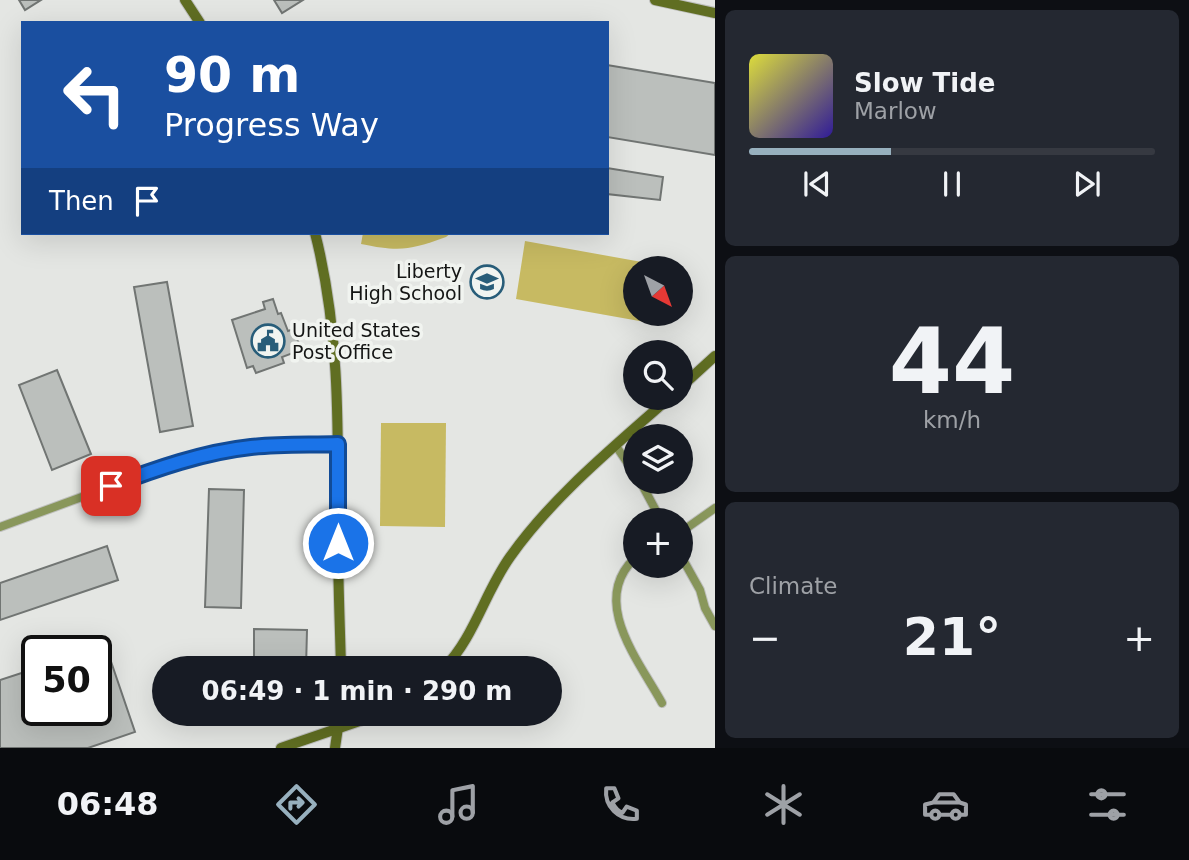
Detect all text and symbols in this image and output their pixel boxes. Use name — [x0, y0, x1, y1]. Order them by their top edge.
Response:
text: 90 m — [164, 47, 300, 104]
icon: left — [49, 49, 140, 140]
text: Slow Tide — [854, 68, 995, 98]
text: Marlow — [854, 98, 937, 124]
text: Progress Way — [164, 106, 379, 144]
icon: previous — [798, 165, 836, 203]
icon: pause — [933, 165, 971, 203]
icon: next — [1068, 165, 1106, 203]
icon: arrive — [128, 182, 166, 220]
text: Then — [49, 186, 114, 216]
north arrow — [623, 256, 693, 326]
map controls — [623, 256, 693, 578]
place label: Liberty High School — [349, 260, 462, 304]
school or university icon: Liberty High School — [468, 263, 506, 301]
text: 44 — [889, 309, 1015, 414]
place label: United States Post Office — [292, 319, 421, 363]
public building icon: United States Post Office — [249, 322, 287, 360]
button: search — [623, 340, 693, 410]
text: km/h — [923, 407, 981, 433]
button: layers — [623, 424, 693, 494]
pin — [81, 456, 141, 516]
icon: arrive — [92, 467, 130, 505]
position arrow — [301, 506, 375, 580]
button: + — [623, 508, 693, 578]
text: Climate — [749, 573, 838, 599]
text: 21° — [903, 607, 1001, 667]
text: − — [749, 616, 781, 660]
text: + — [1123, 616, 1155, 660]
speed limit sign: 50 — [21, 635, 112, 726]
text: 06:49 · 1 min · 290 m — [202, 676, 512, 706]
icon: directions — [272, 780, 321, 829]
icon: music — [434, 780, 483, 829]
icon: phone — [596, 780, 645, 829]
icon: climate — [759, 780, 808, 829]
icon: car — [921, 780, 970, 829]
icon: filters — [1083, 780, 1132, 829]
text: 06:48 — [57, 785, 159, 823]

